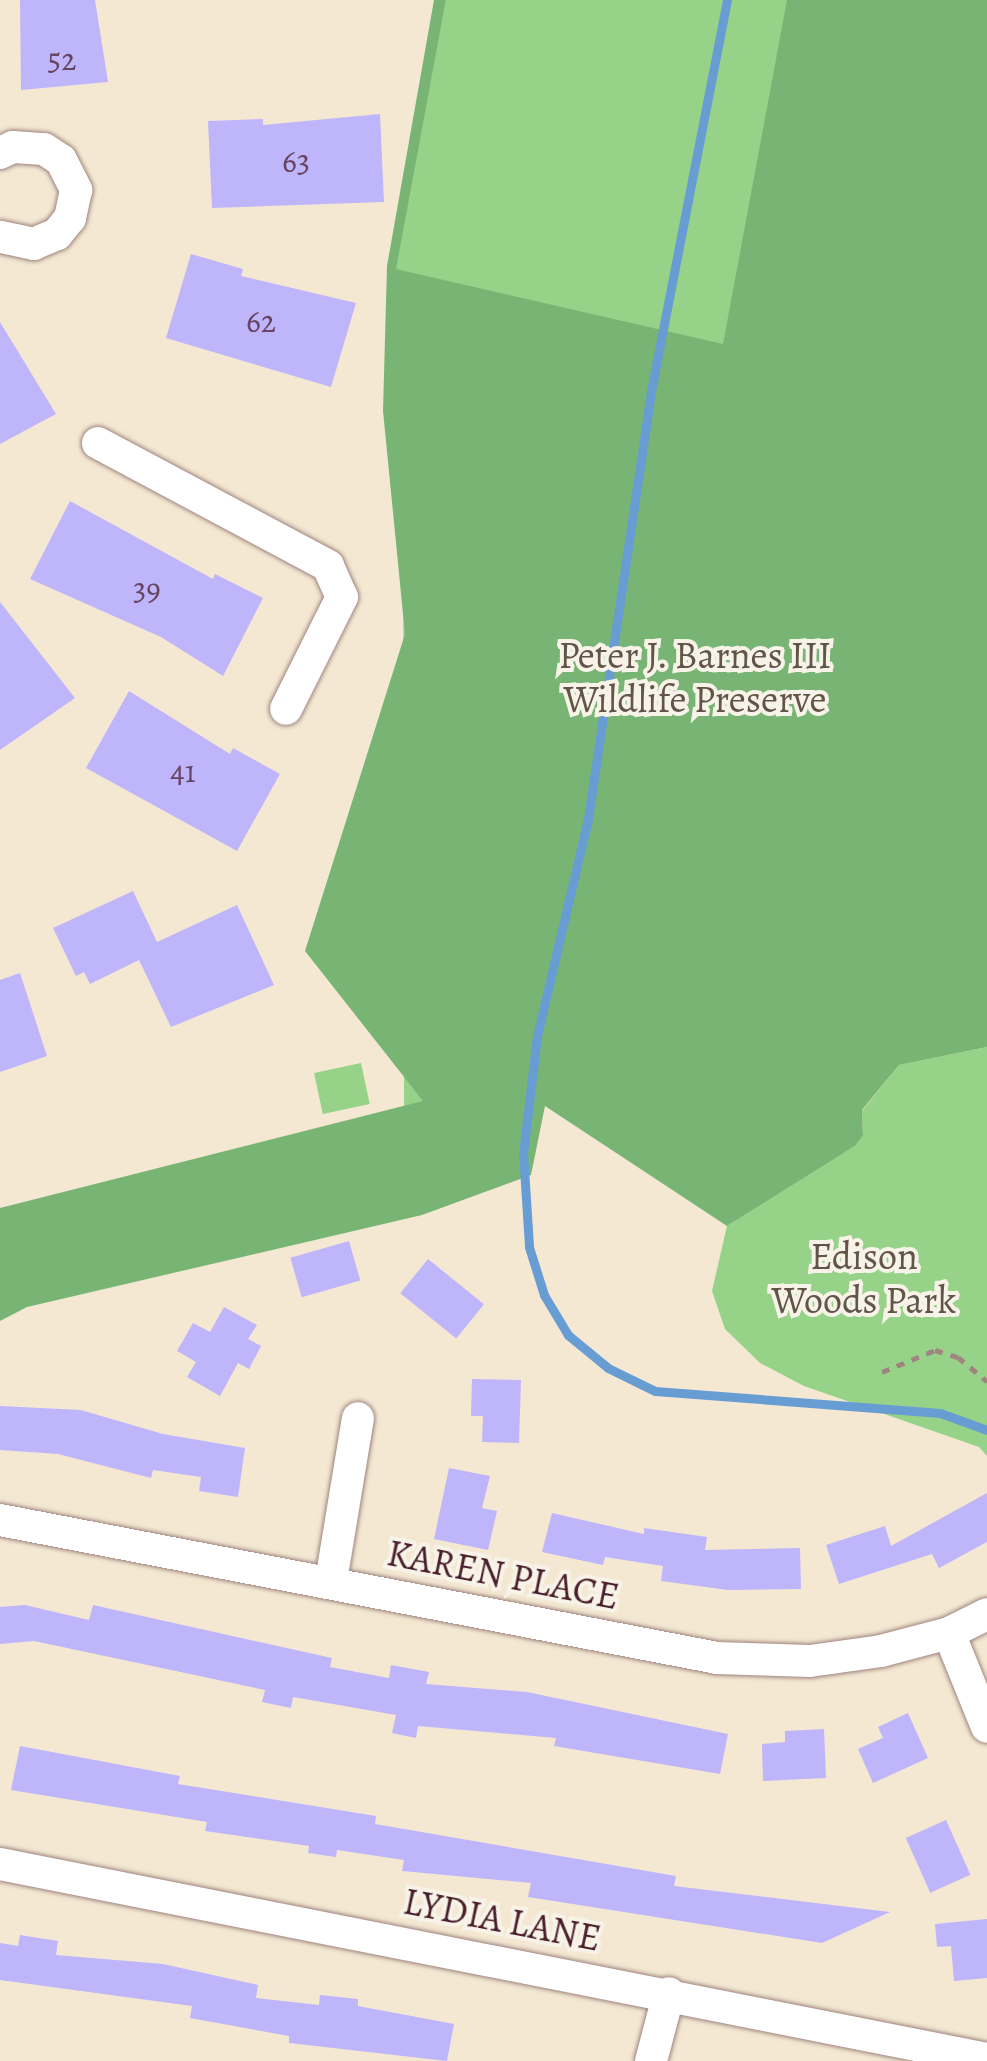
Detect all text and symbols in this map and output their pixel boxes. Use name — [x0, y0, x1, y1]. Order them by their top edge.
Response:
house number: 52 — [48, 40, 76, 78]
house number: 63 — [282, 142, 310, 180]
house number: 62 — [246, 302, 276, 340]
house number: 39 — [133, 570, 161, 608]
park label: Peter J. Barnes III Wildlife Preserve — [558, 633, 832, 722]
house number: 41 — [170, 752, 196, 790]
park label: Edison Woods Park — [772, 1234, 956, 1324]
street label: KAREN PLACE — [383, 1530, 623, 1620]
street label: LYDIA LANE — [399, 1879, 605, 1961]

